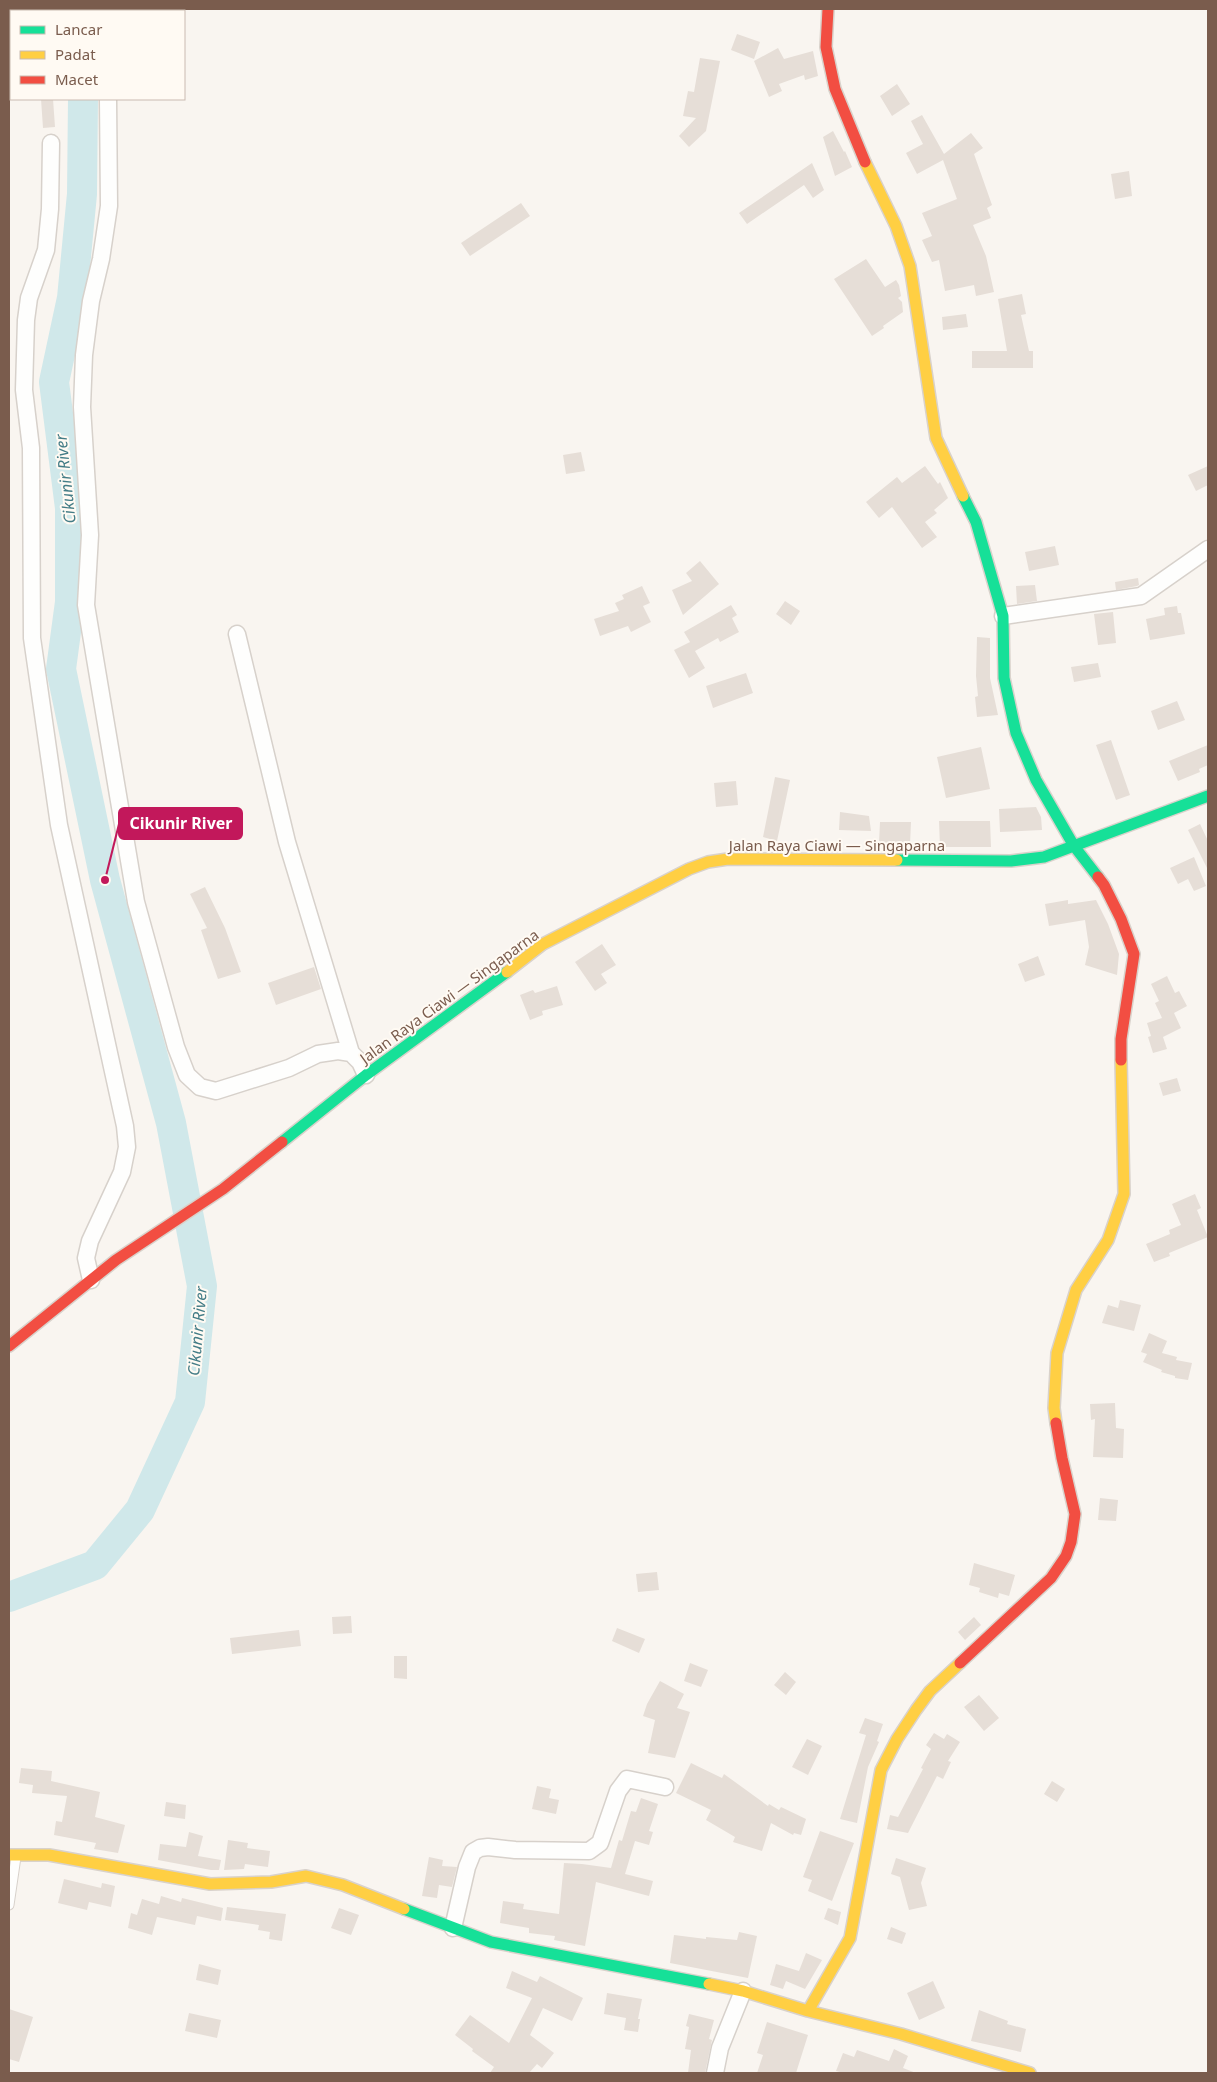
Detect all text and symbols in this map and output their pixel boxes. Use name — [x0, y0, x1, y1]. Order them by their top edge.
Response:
legend — [10, 10, 185, 100]
text: Lancar — [55, 19, 102, 39]
text: Padat — [55, 44, 96, 64]
text: Macet — [55, 69, 99, 89]
water label: Cikunir River — [49, 433, 81, 525]
callout: Cikunir River — [119, 808, 242, 839]
text: Cikunir River — [130, 812, 233, 834]
street label: Jalan Raya Ciawi — Singaparna — [727, 835, 945, 855]
street label: Jalan Raya Ciawi — Singaparna — [354, 924, 542, 1069]
water label: Cikunir River — [182, 1285, 212, 1377]

